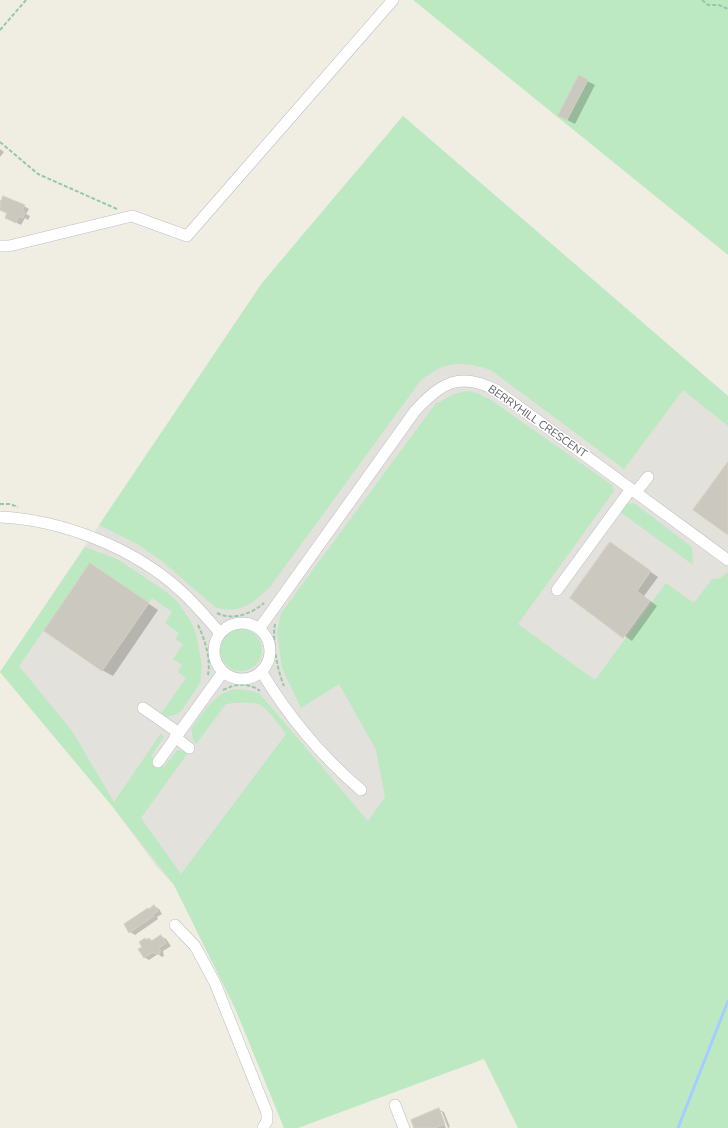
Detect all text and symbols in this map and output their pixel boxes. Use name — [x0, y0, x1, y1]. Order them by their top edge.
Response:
street label: BERRYHILL CRESCENT — [485, 383, 589, 461]

